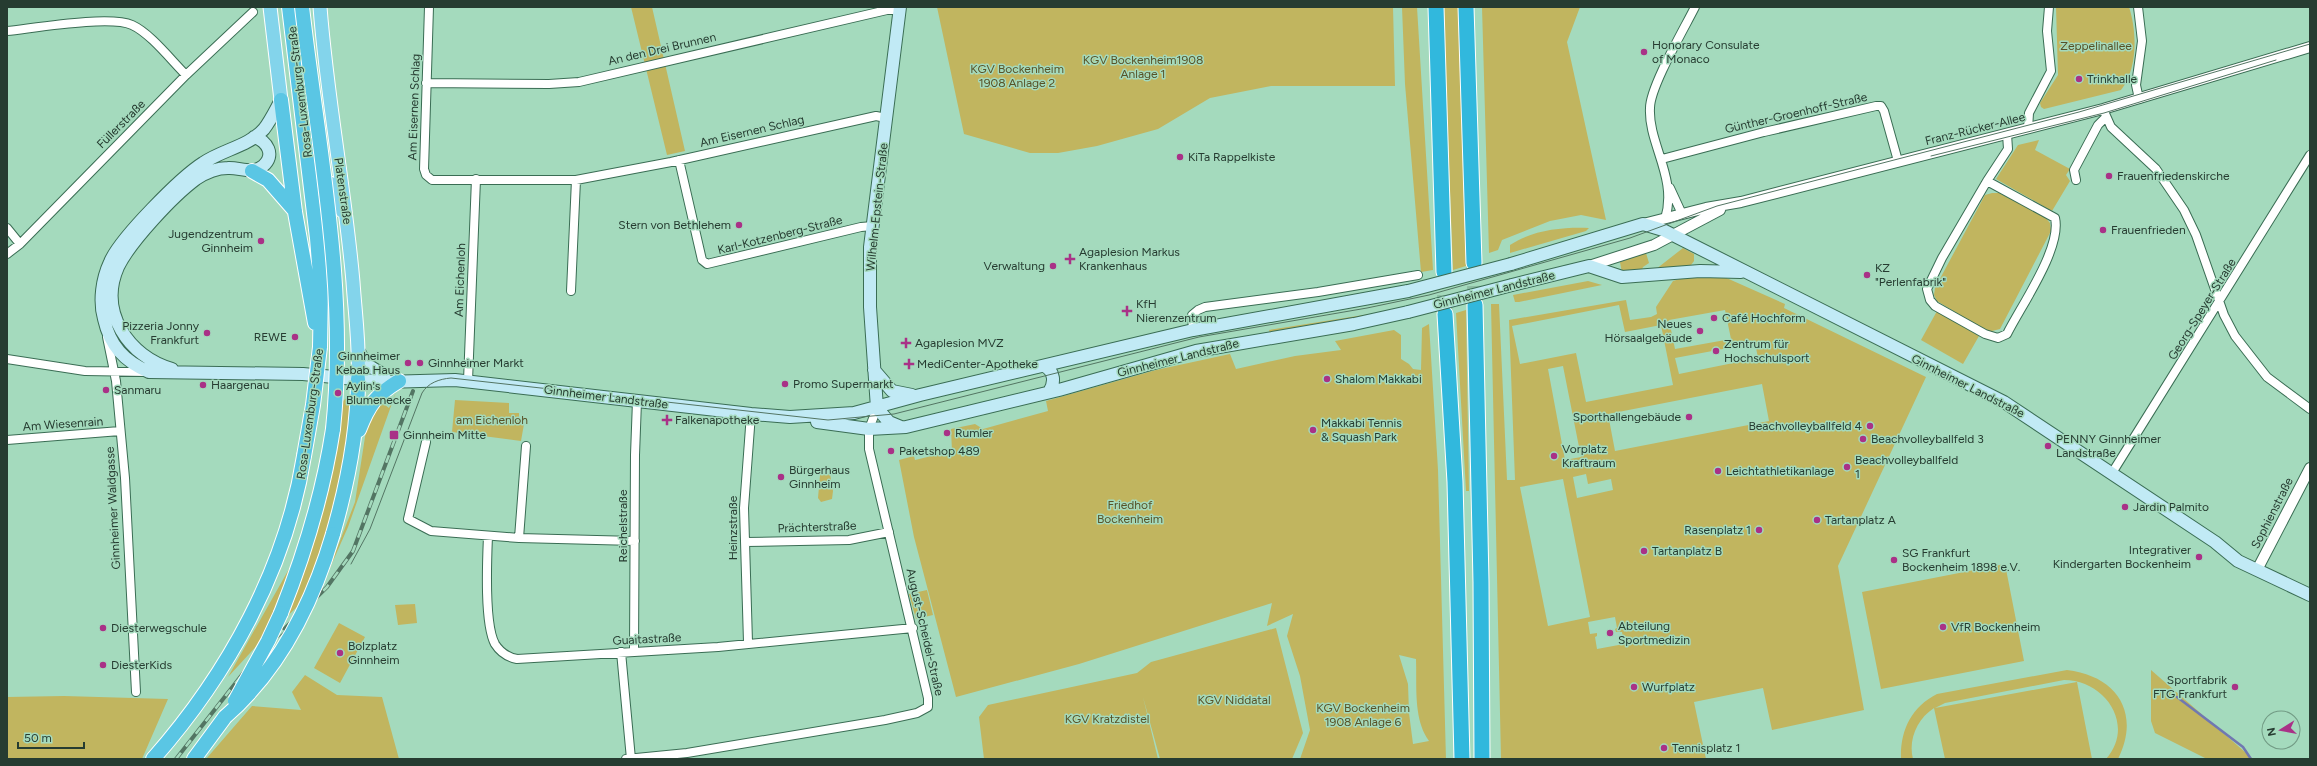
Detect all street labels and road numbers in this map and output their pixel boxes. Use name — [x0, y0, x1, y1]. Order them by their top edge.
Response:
street label: Rosa-Luxemburg-Straße — [285, 25, 315, 158]
street label: An den Drei Brunnen — [607, 30, 718, 68]
street label: Am Eisernen Schlag — [405, 53, 423, 161]
street label: Günther-Groenhoff-Straße — [1723, 90, 1869, 136]
street label: Füllerstraße — [94, 97, 148, 151]
street label: Franz-Rücker-Allee — [1923, 110, 2027, 148]
street label: Am Eisernen Schlag — [698, 112, 806, 150]
street label: Wilhelm-Epstein-Straße — [863, 142, 891, 272]
street label: Platenstraße — [331, 157, 355, 226]
street label: Karl-Kotzenberg-Straße — [716, 213, 844, 257]
street label: Am Eichenloh — [452, 243, 468, 317]
street label: Georg-Speyer-Straße — [2165, 255, 2239, 362]
street label: Ginnheimer Landstraße — [1432, 268, 1557, 312]
street label: Ginnheimer Landstraße — [1116, 336, 1241, 380]
street label: Rosa-Luxemburg-Straße — [294, 347, 326, 480]
street label: Ginnheimer Landstraße — [1909, 351, 2027, 421]
street label: Ginnheimer Landstraße — [543, 382, 669, 412]
street label: Am Wiesenrain — [22, 414, 104, 434]
street label: Ginnheimer Waldgasse — [103, 446, 123, 570]
street label: Sophienstraße — [2248, 475, 2296, 551]
street label: Reichelstraße — [616, 489, 630, 562]
street label: Heinzstraße — [726, 495, 740, 560]
street label: Prächterstraße — [777, 519, 857, 535]
street label: August-Scheidel-Straße — [904, 567, 947, 697]
street label: Guaitastraße — [612, 630, 682, 648]

